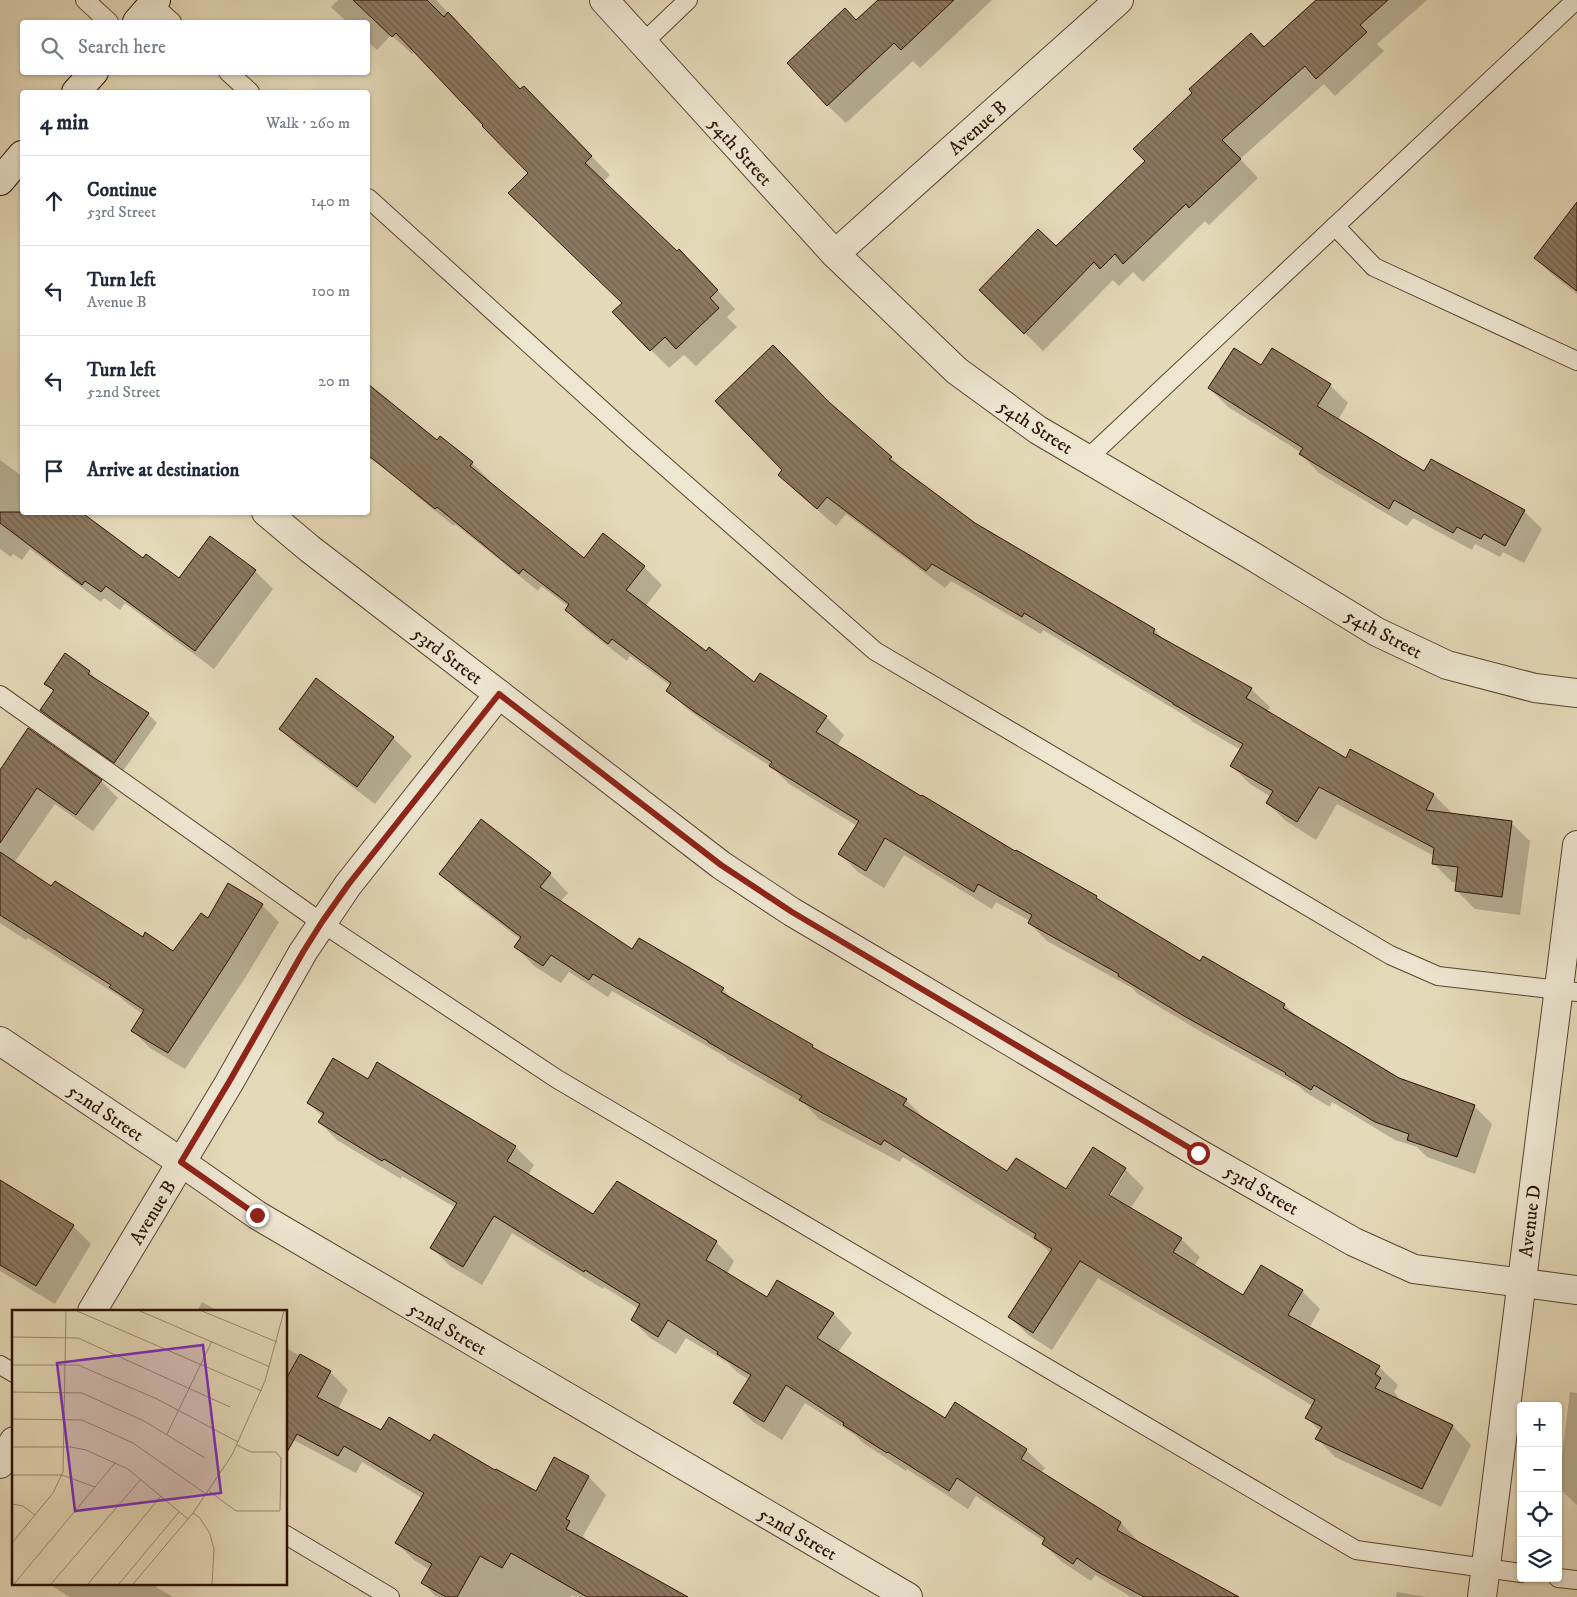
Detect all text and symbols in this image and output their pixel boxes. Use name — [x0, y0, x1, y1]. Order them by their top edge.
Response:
search box — [20, 20, 370, 75]
icon: search — [38, 34, 66, 62]
text: Search here — [78, 36, 166, 59]
street label: Avenue B — [944, 96, 1012, 160]
text: 4 min — [40, 110, 89, 136]
text: Walk · 260 m — [266, 113, 350, 133]
street label: 54th Street — [703, 113, 777, 191]
text: Continue — [87, 179, 157, 202]
icon: ahead — [40, 187, 68, 215]
text: 140 m — [311, 191, 350, 211]
text: 53rd Street — [87, 202, 156, 222]
text: Turn left — [87, 269, 156, 292]
icon: left — [40, 277, 68, 305]
text: 100 m — [312, 281, 350, 301]
text: Avenue B — [87, 292, 147, 312]
text: Turn left — [87, 359, 156, 382]
icon: left — [40, 367, 68, 395]
text: 20 m — [318, 371, 350, 391]
text: 52nd Street — [87, 382, 160, 402]
street label: 54th Street — [994, 395, 1077, 460]
icon: arrive — [40, 457, 68, 485]
text: Arrive at destination — [87, 459, 239, 482]
street label: 54th Street — [1341, 604, 1426, 664]
street label: 53rd Street — [407, 622, 487, 690]
street label: 52nd Street — [63, 1079, 148, 1147]
route start — [1187, 1142, 1210, 1165]
street label: 53rd Street — [1220, 1160, 1303, 1221]
street label: Avenue B — [125, 1176, 181, 1249]
street label: Avenue D — [1515, 1184, 1546, 1259]
route end — [246, 1204, 269, 1227]
street label: 52nd Street — [404, 1298, 491, 1361]
inset map — [12, 1310, 288, 1584]
map controls — [1517, 1402, 1562, 1582]
button: + — [1517, 1402, 1562, 1447]
button: − — [1517, 1447, 1562, 1492]
button: locate — [1517, 1492, 1562, 1537]
street label: 52nd Street — [754, 1503, 841, 1566]
button: layers — [1517, 1537, 1562, 1582]

